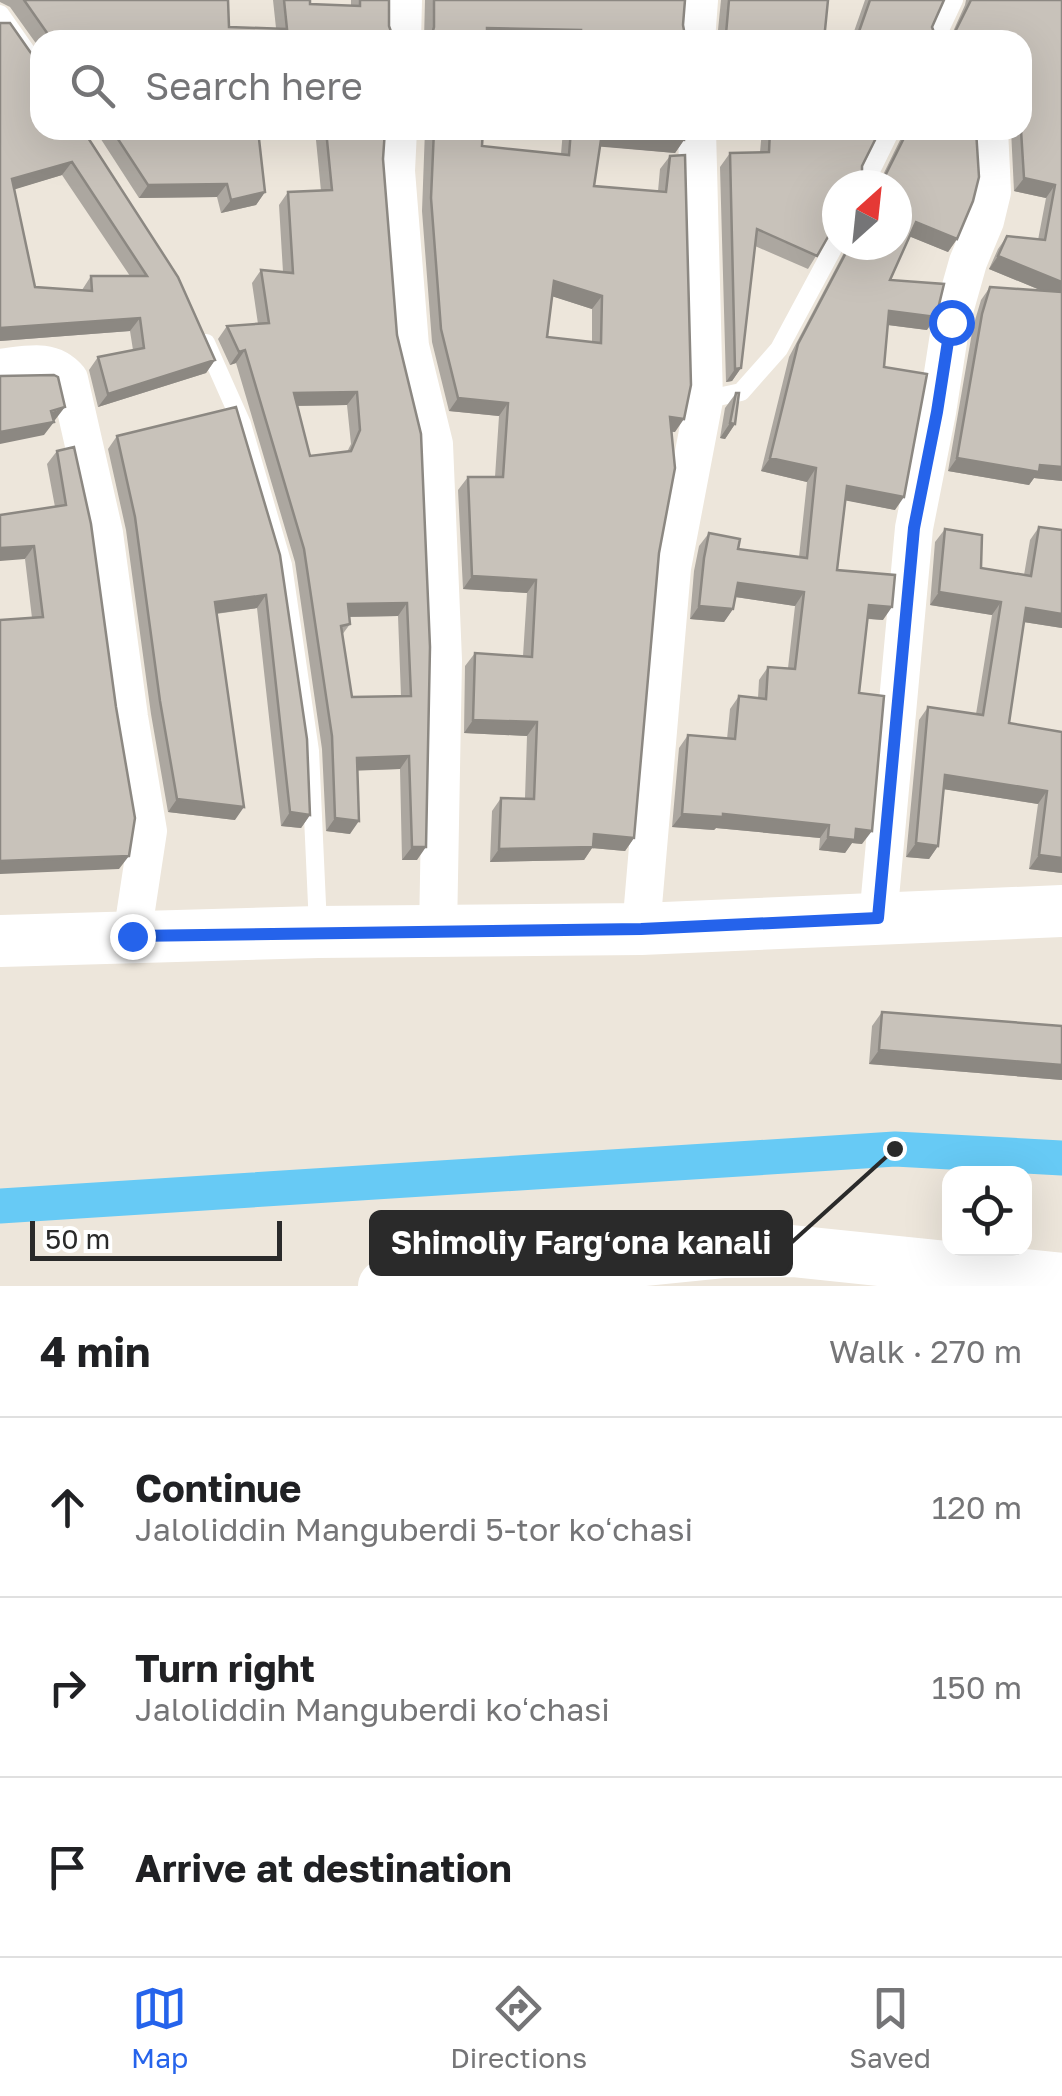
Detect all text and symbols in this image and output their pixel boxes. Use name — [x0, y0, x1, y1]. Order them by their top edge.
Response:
search box — [30, 30, 1032, 140]
icon: search — [65, 58, 120, 113]
text: Search here — [145, 63, 363, 108]
north arrow — [822, 170, 912, 260]
route start — [929, 300, 975, 346]
route end — [110, 914, 156, 960]
map controls — [942, 1166, 1032, 1256]
button: locate — [942, 1166, 1032, 1256]
callout: Shimoliy Fargʻona kanali — [371, 1212, 791, 1274]
scale bar — [30, 1216, 282, 1260]
text: 50 m — [45, 1222, 110, 1255]
text: Shimoliy Fargʻona kanali — [391, 1223, 771, 1261]
text: 4 min — [40, 1326, 150, 1376]
text: Walk · 270 m — [829, 1332, 1022, 1370]
text: Continue — [135, 1465, 301, 1510]
icon: ahead — [40, 1480, 95, 1535]
text: 120 m — [932, 1488, 1022, 1526]
text: Jaloliddin Manguberdi 5-tor koʻchasi — [135, 1510, 693, 1548]
text: Turn right — [135, 1645, 315, 1690]
icon: right — [40, 1660, 95, 1715]
text: 150 m — [932, 1668, 1022, 1706]
text: Jaloliddin Manguberdi koʻchasi — [135, 1690, 610, 1728]
icon: arrive — [40, 1840, 95, 1895]
text: Arrive at destination — [135, 1845, 512, 1890]
tab: Map — [131, 1981, 188, 2074]
tab: Directions — [450, 1981, 587, 2074]
tab: Saved — [849, 1981, 931, 2074]

